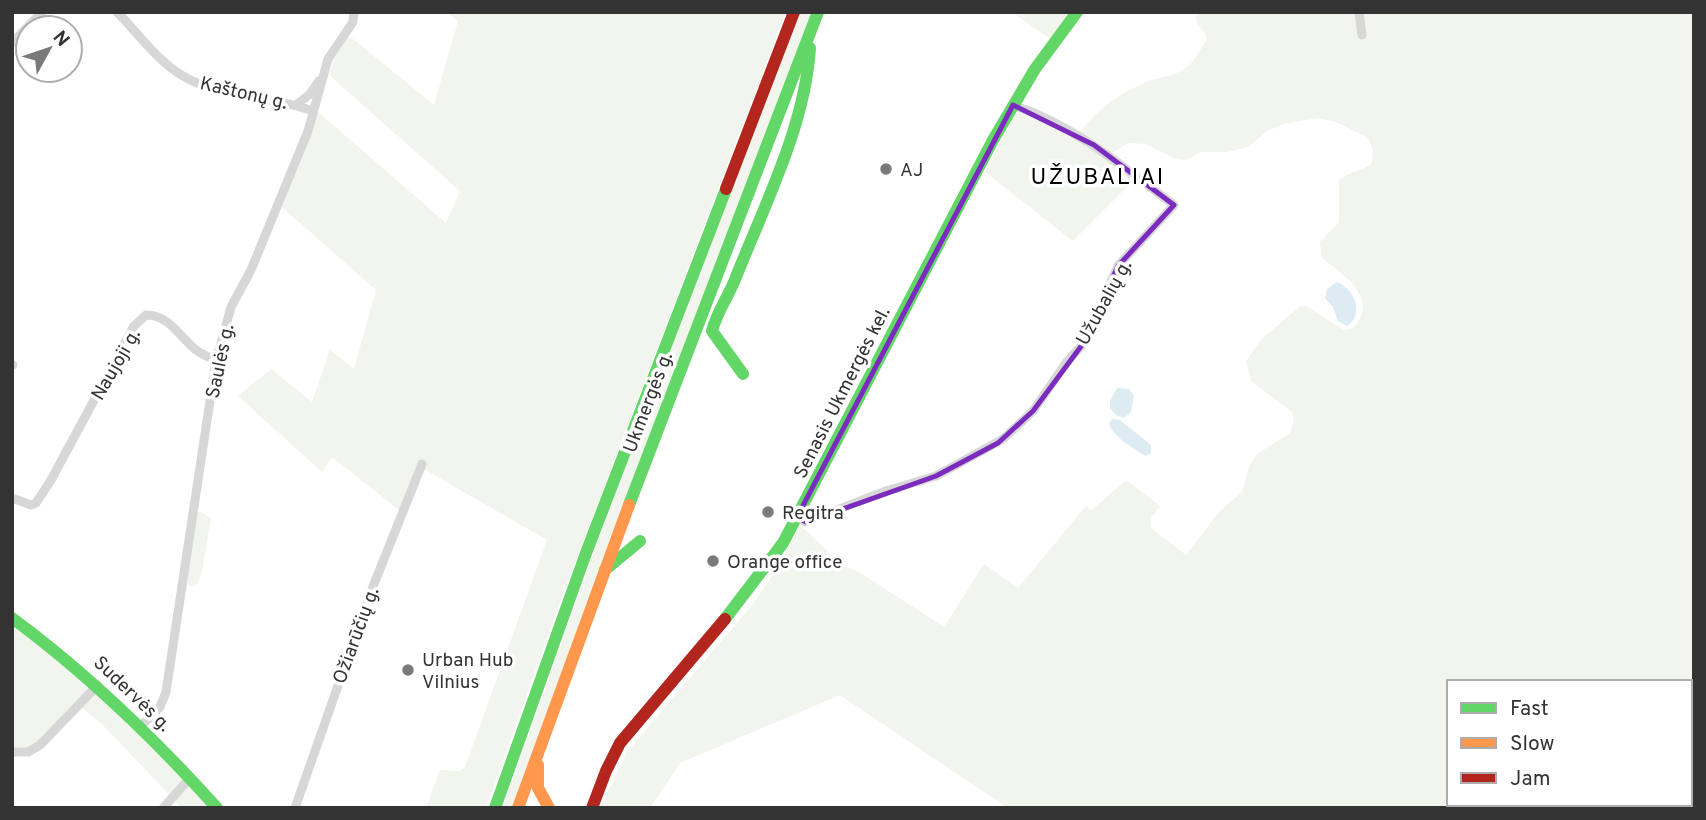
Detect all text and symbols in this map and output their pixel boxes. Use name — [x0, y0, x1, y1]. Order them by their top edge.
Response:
north arrow — [14, 14, 84, 84]
text: N — [47, 26, 74, 52]
street label: Kaštonų g. — [197, 72, 290, 116]
place label: AJ — [900, 159, 923, 183]
marker: AJ — [878, 161, 894, 177]
district label: UŽUBALIAI — [1031, 163, 1165, 193]
street label: Užubalių g. — [1071, 256, 1138, 350]
street label: Senasis Ukmergės kel. — [789, 303, 897, 483]
street label: Saulės g. — [201, 322, 241, 401]
street label: Naujoji g. — [87, 325, 147, 405]
street label: Ukmergės g. — [619, 349, 679, 457]
place label: Regitra — [782, 502, 844, 526]
marker: Regitra — [760, 504, 776, 520]
place label: Orange office — [727, 551, 843, 575]
marker: Orange office — [705, 553, 721, 569]
street label: Ožiarūčių g. — [328, 584, 385, 687]
place label: Urban Hub Vilnius — [422, 649, 513, 695]
street label: Sudervės g. — [88, 651, 176, 737]
marker: Urban Hub Vilnius — [400, 662, 416, 678]
legend — [1447, 680, 1692, 806]
text: Fast — [1510, 696, 1549, 723]
text: Slow — [1510, 731, 1555, 758]
text: Jam — [1510, 766, 1551, 793]

